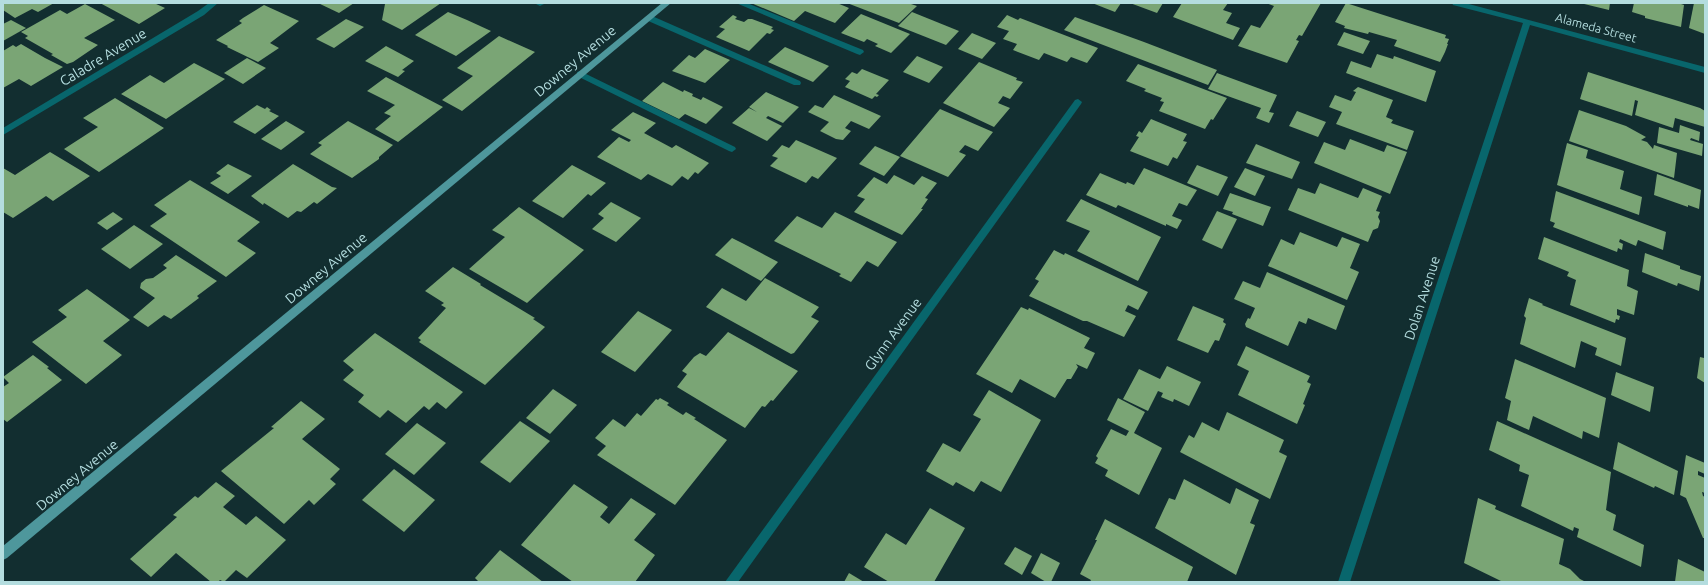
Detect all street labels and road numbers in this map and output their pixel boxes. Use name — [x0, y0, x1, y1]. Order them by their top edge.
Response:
street label: Alameda Street — [1554, 10, 1638, 45]
street label: Downey Avenue — [531, 22, 619, 100]
street label: Caladre Avenue — [57, 25, 149, 89]
street label: Downey Avenue — [282, 229, 370, 307]
street label: Dolan Avenue — [1401, 254, 1443, 342]
street label: Glynn Avenue — [861, 294, 925, 374]
street label: Downey Avenue — [33, 436, 121, 514]

